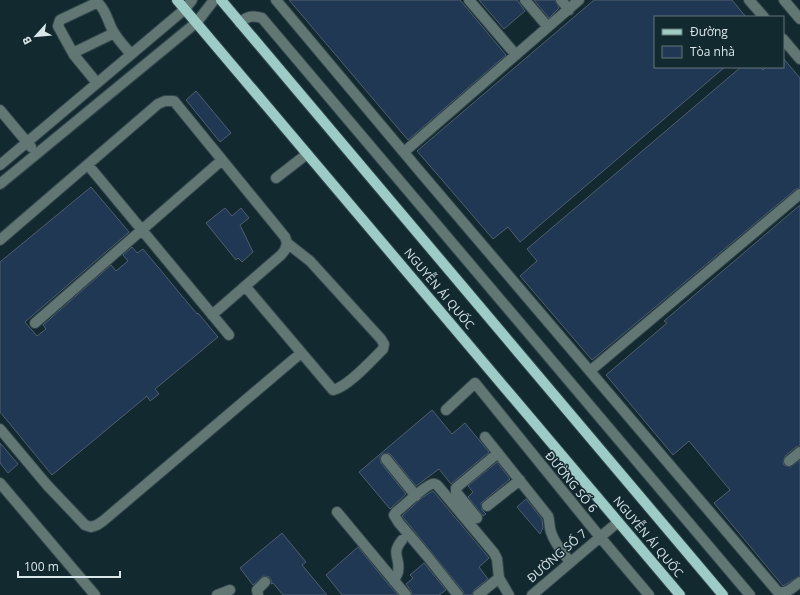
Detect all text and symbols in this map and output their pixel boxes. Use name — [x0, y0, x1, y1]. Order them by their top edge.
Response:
north arrow — [16, 16, 56, 56]
legend — [654, 16, 784, 68]
text: Đường — [690, 23, 728, 40]
text: B — [18, 34, 35, 47]
text: Tòa nhà — [690, 43, 735, 60]
street label: NGUYỄN ÁI QUỐC — [400, 244, 479, 333]
street label: ĐƯỜNG SỐ 6 — [541, 448, 601, 516]
street label: NGUYỄN ÁI QUỐC — [609, 492, 688, 581]
street label: ĐƯỜNG SỐ 7 — [523, 525, 590, 586]
scale bar — [18, 553, 120, 579]
text: 100 m — [24, 558, 59, 575]

